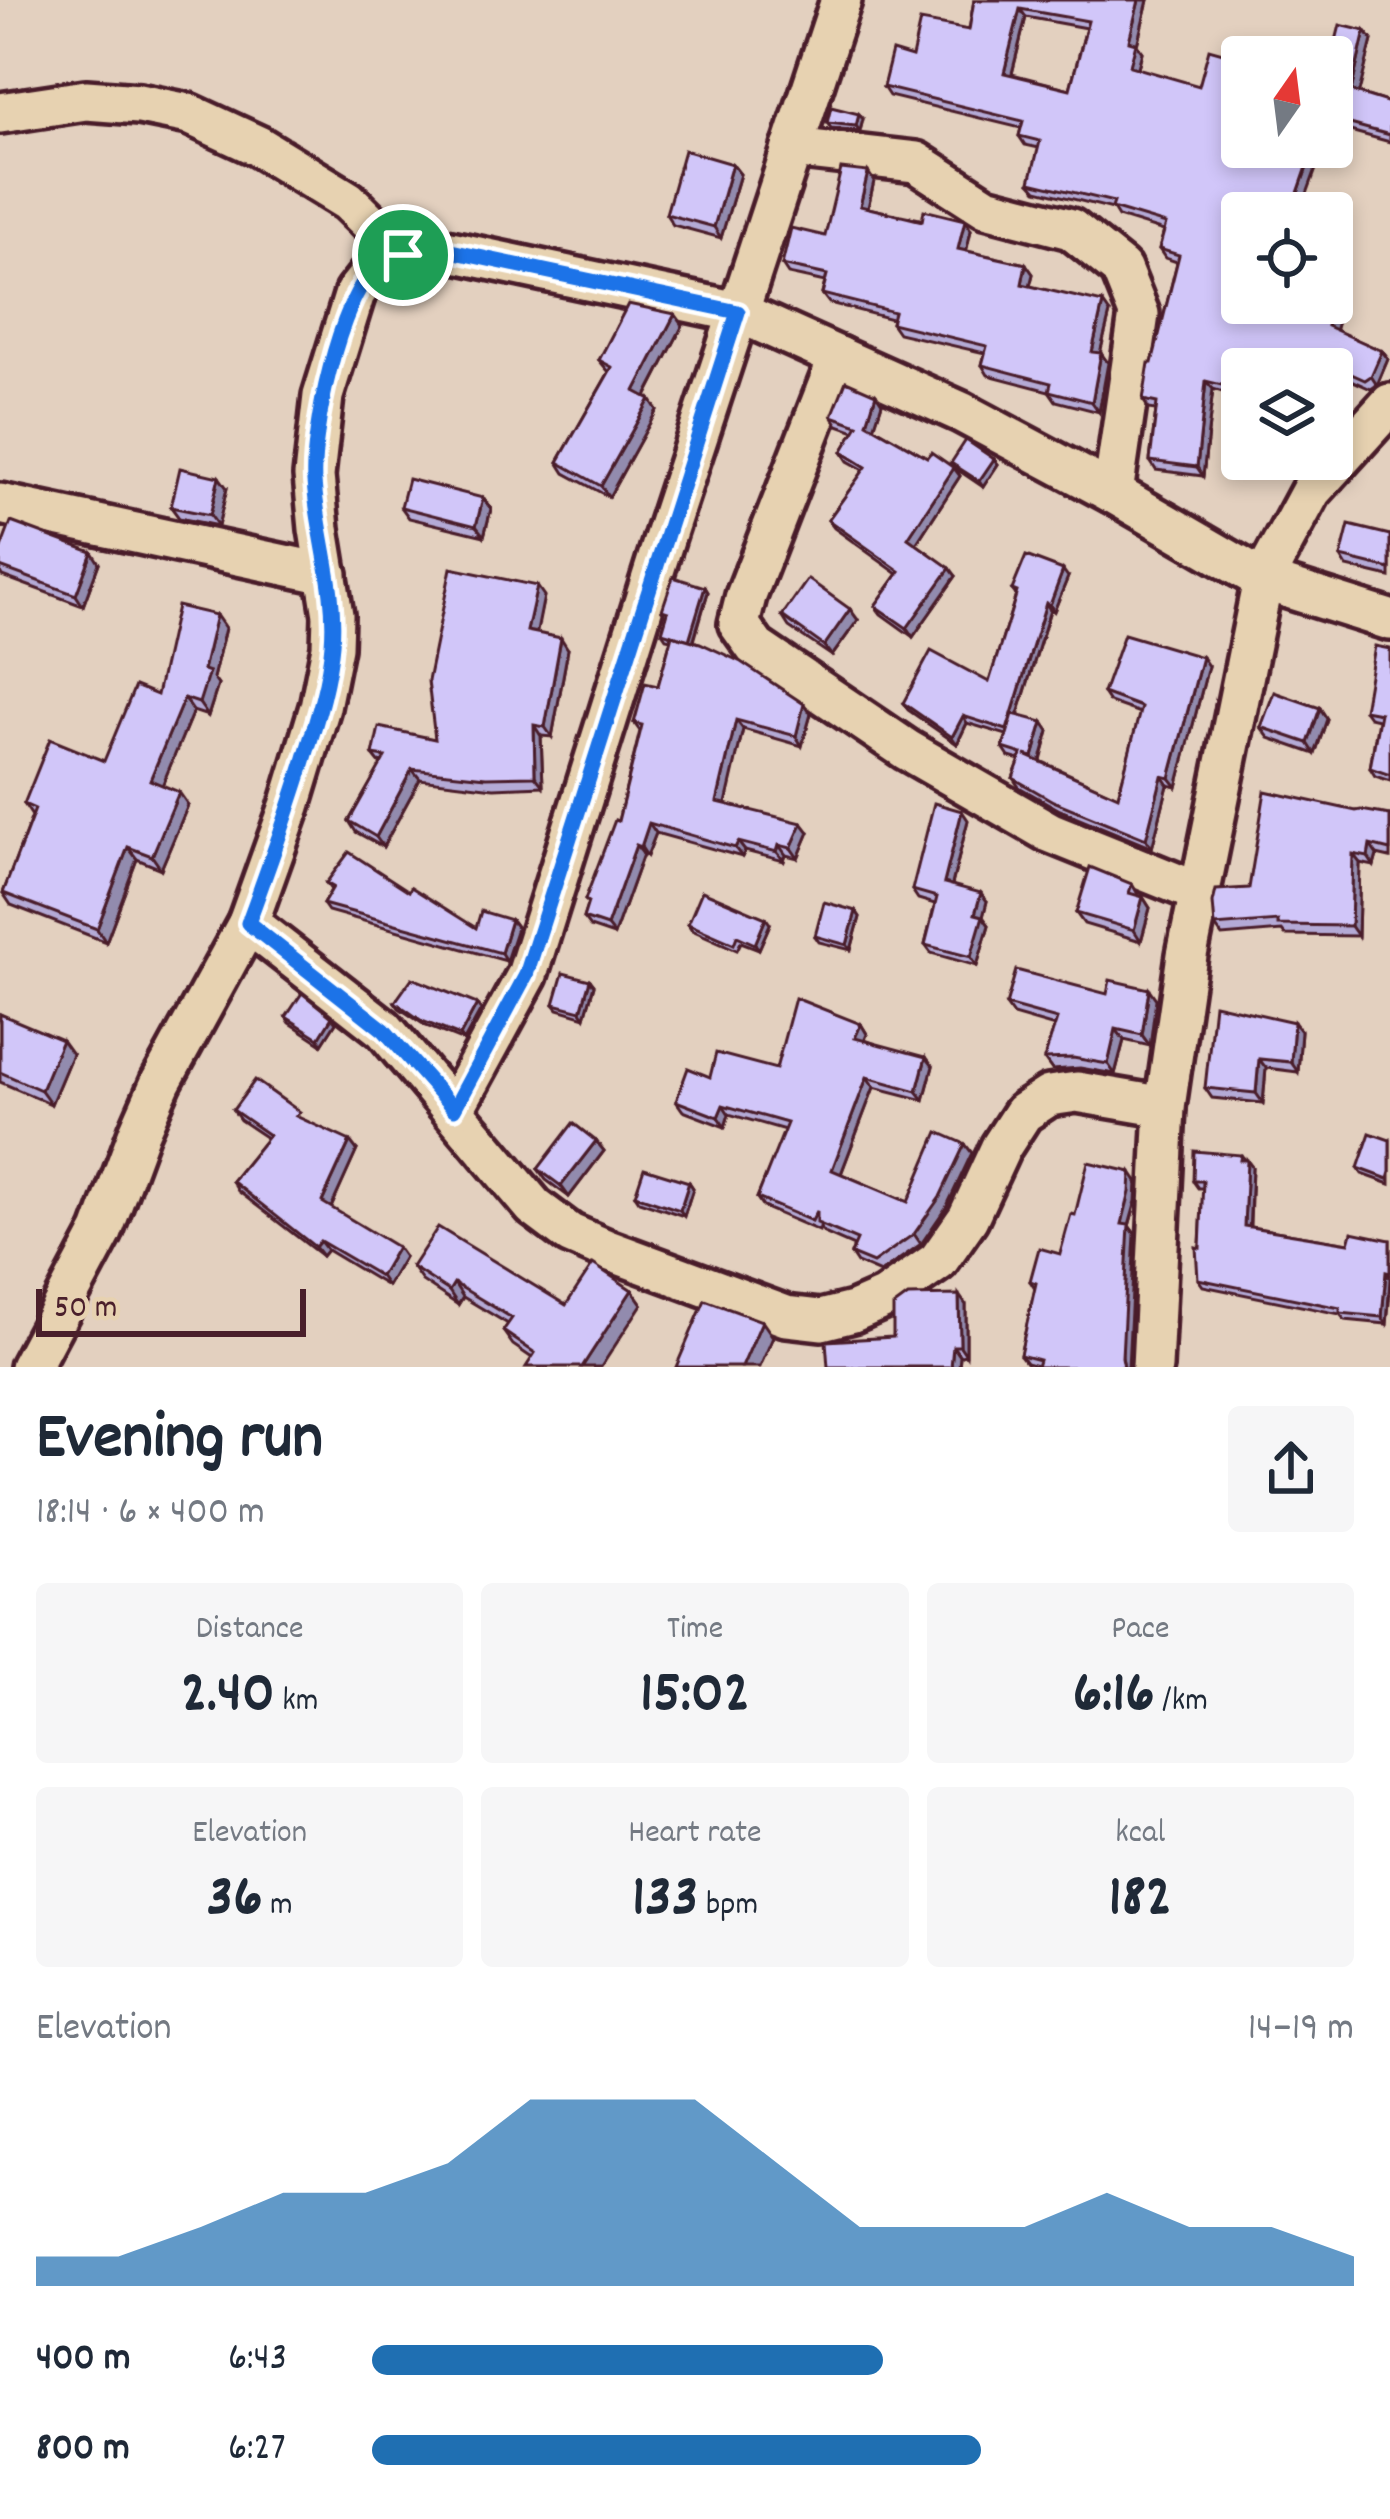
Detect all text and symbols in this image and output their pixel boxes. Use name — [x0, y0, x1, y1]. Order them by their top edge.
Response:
north arrow — [1221, 36, 1353, 168]
map controls — [1221, 36, 1353, 480]
button: locate — [1221, 192, 1353, 324]
pin — [352, 204, 454, 306]
icon: arrive — [370, 222, 436, 288]
button: layers — [1221, 348, 1353, 480]
scale bar — [36, 1283, 306, 1336]
text: 50 m — [54, 1286, 118, 1333]
text: Evening run — [36, 1395, 323, 1489]
button: share — [1228, 1406, 1354, 1532]
text: 18:14 · 6 × 400 m — [36, 1487, 265, 1542]
text: Distance — [196, 1607, 303, 1654]
text: Time — [667, 1607, 723, 1654]
text: Pace — [1111, 1607, 1169, 1654]
text: 2.40 — [181, 1654, 275, 1740]
text: 15:02 — [640, 1654, 750, 1740]
text: 6:16 — [1073, 1654, 1155, 1740]
text: km — [275, 1679, 318, 1726]
text: /km — [1155, 1679, 1208, 1726]
text: Elevation — [192, 1811, 307, 1858]
text: Heart rate — [628, 1811, 762, 1858]
text: kcal — [1115, 1811, 1165, 1858]
text: 36 — [207, 1858, 263, 1944]
text: 133 — [632, 1858, 698, 1944]
text: 182 — [1109, 1858, 1172, 1944]
text: m — [263, 1883, 293, 1930]
text: bpm — [698, 1883, 758, 1930]
text: Elevation — [36, 2003, 172, 2058]
text: 14–19 m — [1248, 2003, 1354, 2058]
text: 400 m — [36, 2333, 130, 2388]
text: 6:43 — [228, 2333, 287, 2388]
text: 800 m — [36, 2423, 130, 2478]
text: 6:27 — [228, 2423, 286, 2478]

